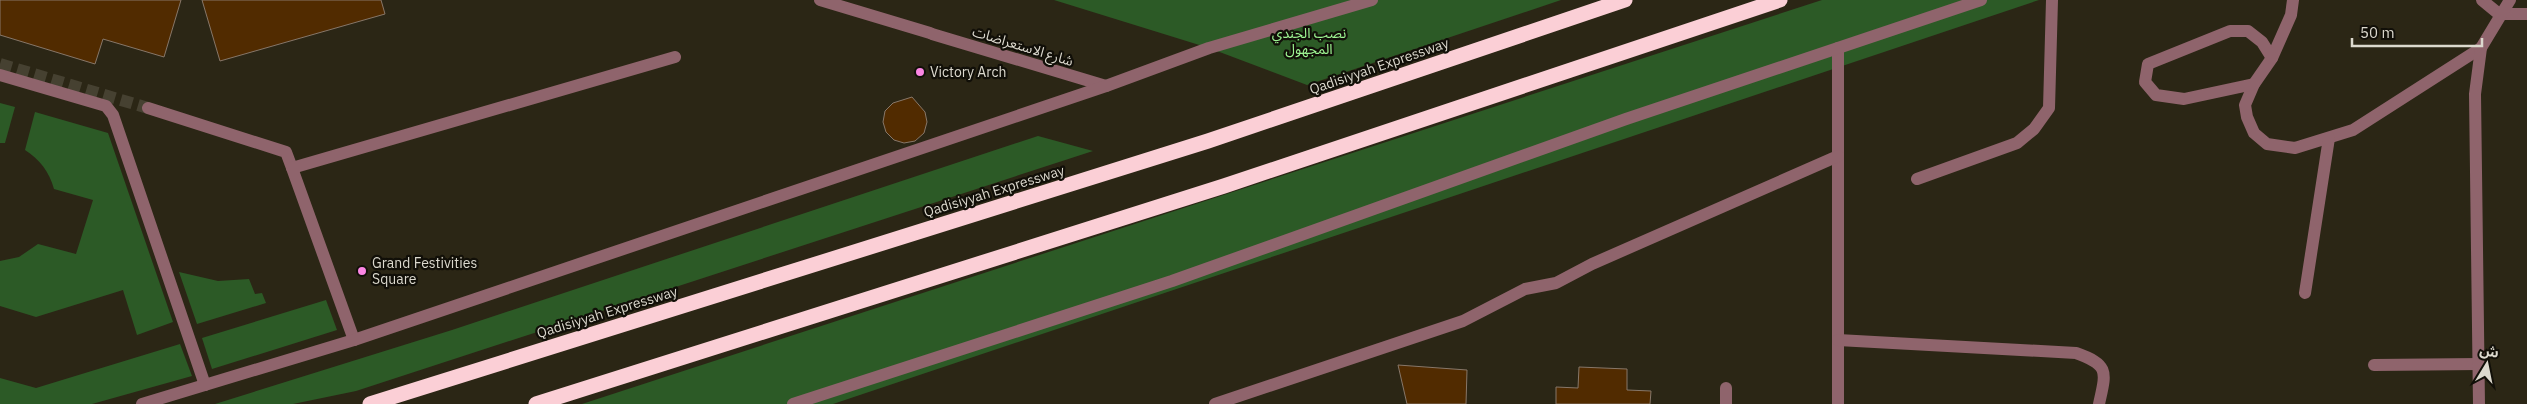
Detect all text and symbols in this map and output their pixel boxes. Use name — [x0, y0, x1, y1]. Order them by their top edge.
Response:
scale bar — [2352, 15, 2482, 47]
street label: شارع الاستعراضات — [970, 22, 1076, 72]
text: 50 m — [2360, 23, 2395, 42]
park label: نصب الجندي المجهول — [1272, 24, 1346, 58]
street label: Qadisiyyah Expressway — [1307, 34, 1451, 98]
place label: Victory Arch — [930, 63, 1006, 81]
marker: Victory Arch — [914, 66, 926, 78]
street label: Qadisiyyah Expressway — [921, 161, 1067, 221]
place label: Grand Festivities Square — [372, 254, 477, 288]
marker: Grand Festivities Square — [356, 265, 368, 277]
street label: Qadisiyyah Expressway — [534, 282, 680, 342]
north arrow — [2462, 339, 2512, 389]
text: ش — [2478, 341, 2500, 362]

